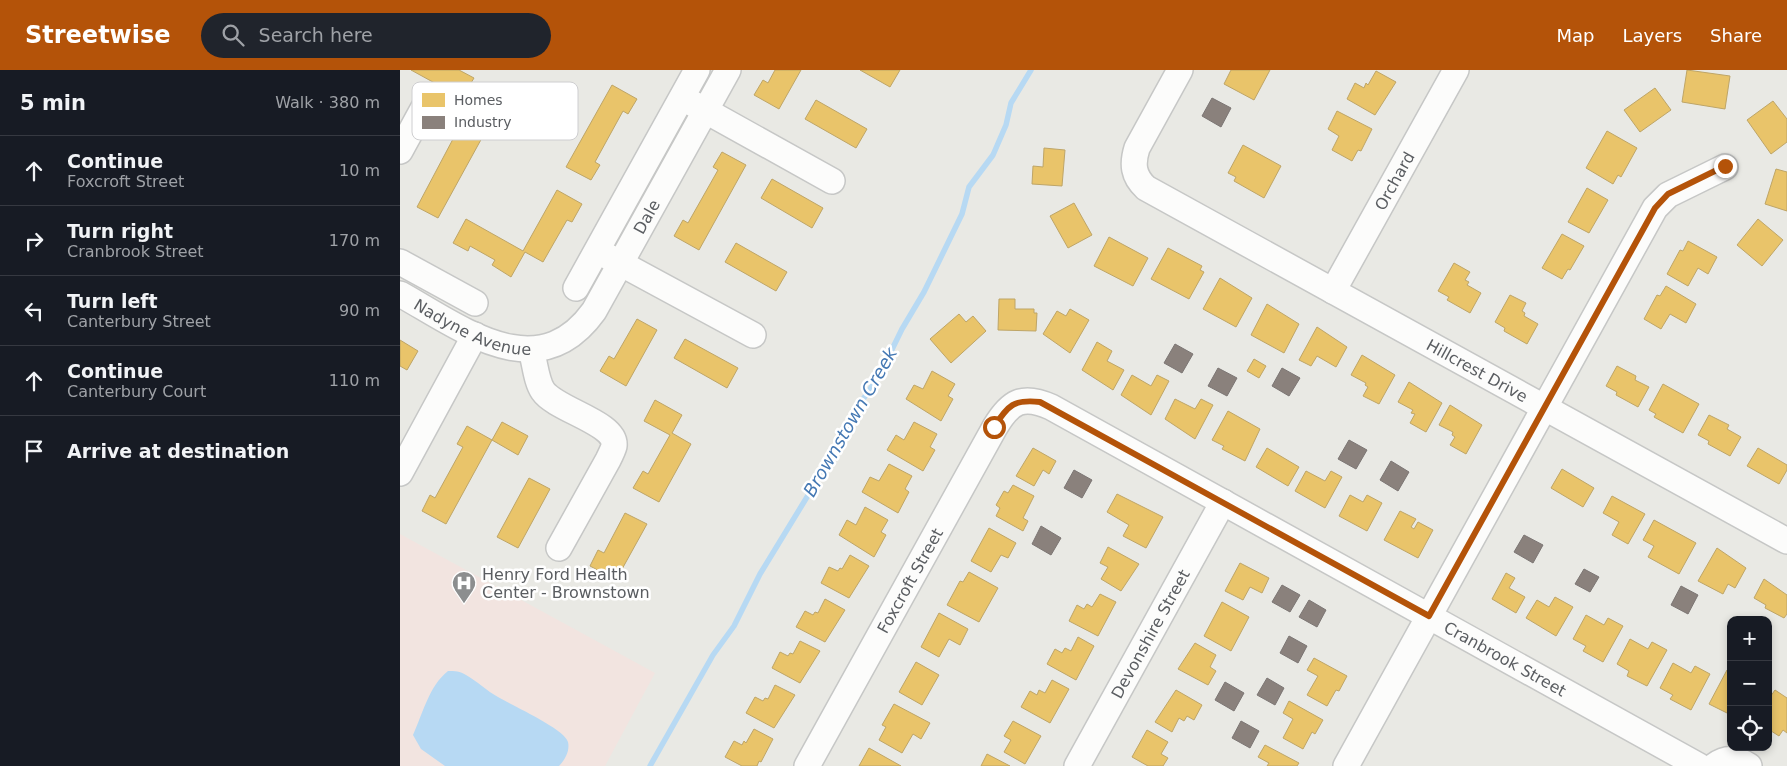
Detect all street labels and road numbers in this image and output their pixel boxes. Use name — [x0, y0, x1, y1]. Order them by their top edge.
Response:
street label: Orchard — [1370, 148, 1418, 213]
street label: Dale — [629, 196, 664, 237]
street label: Nadyne Avenue — [411, 295, 531, 359]
street label: Hillcrest Drive — [1423, 335, 1531, 406]
street label: Foxcroft Street — [873, 525, 947, 637]
street label: Devonshire Street — [1107, 566, 1193, 702]
street label: Cranbrook Street — [1441, 617, 1570, 700]

